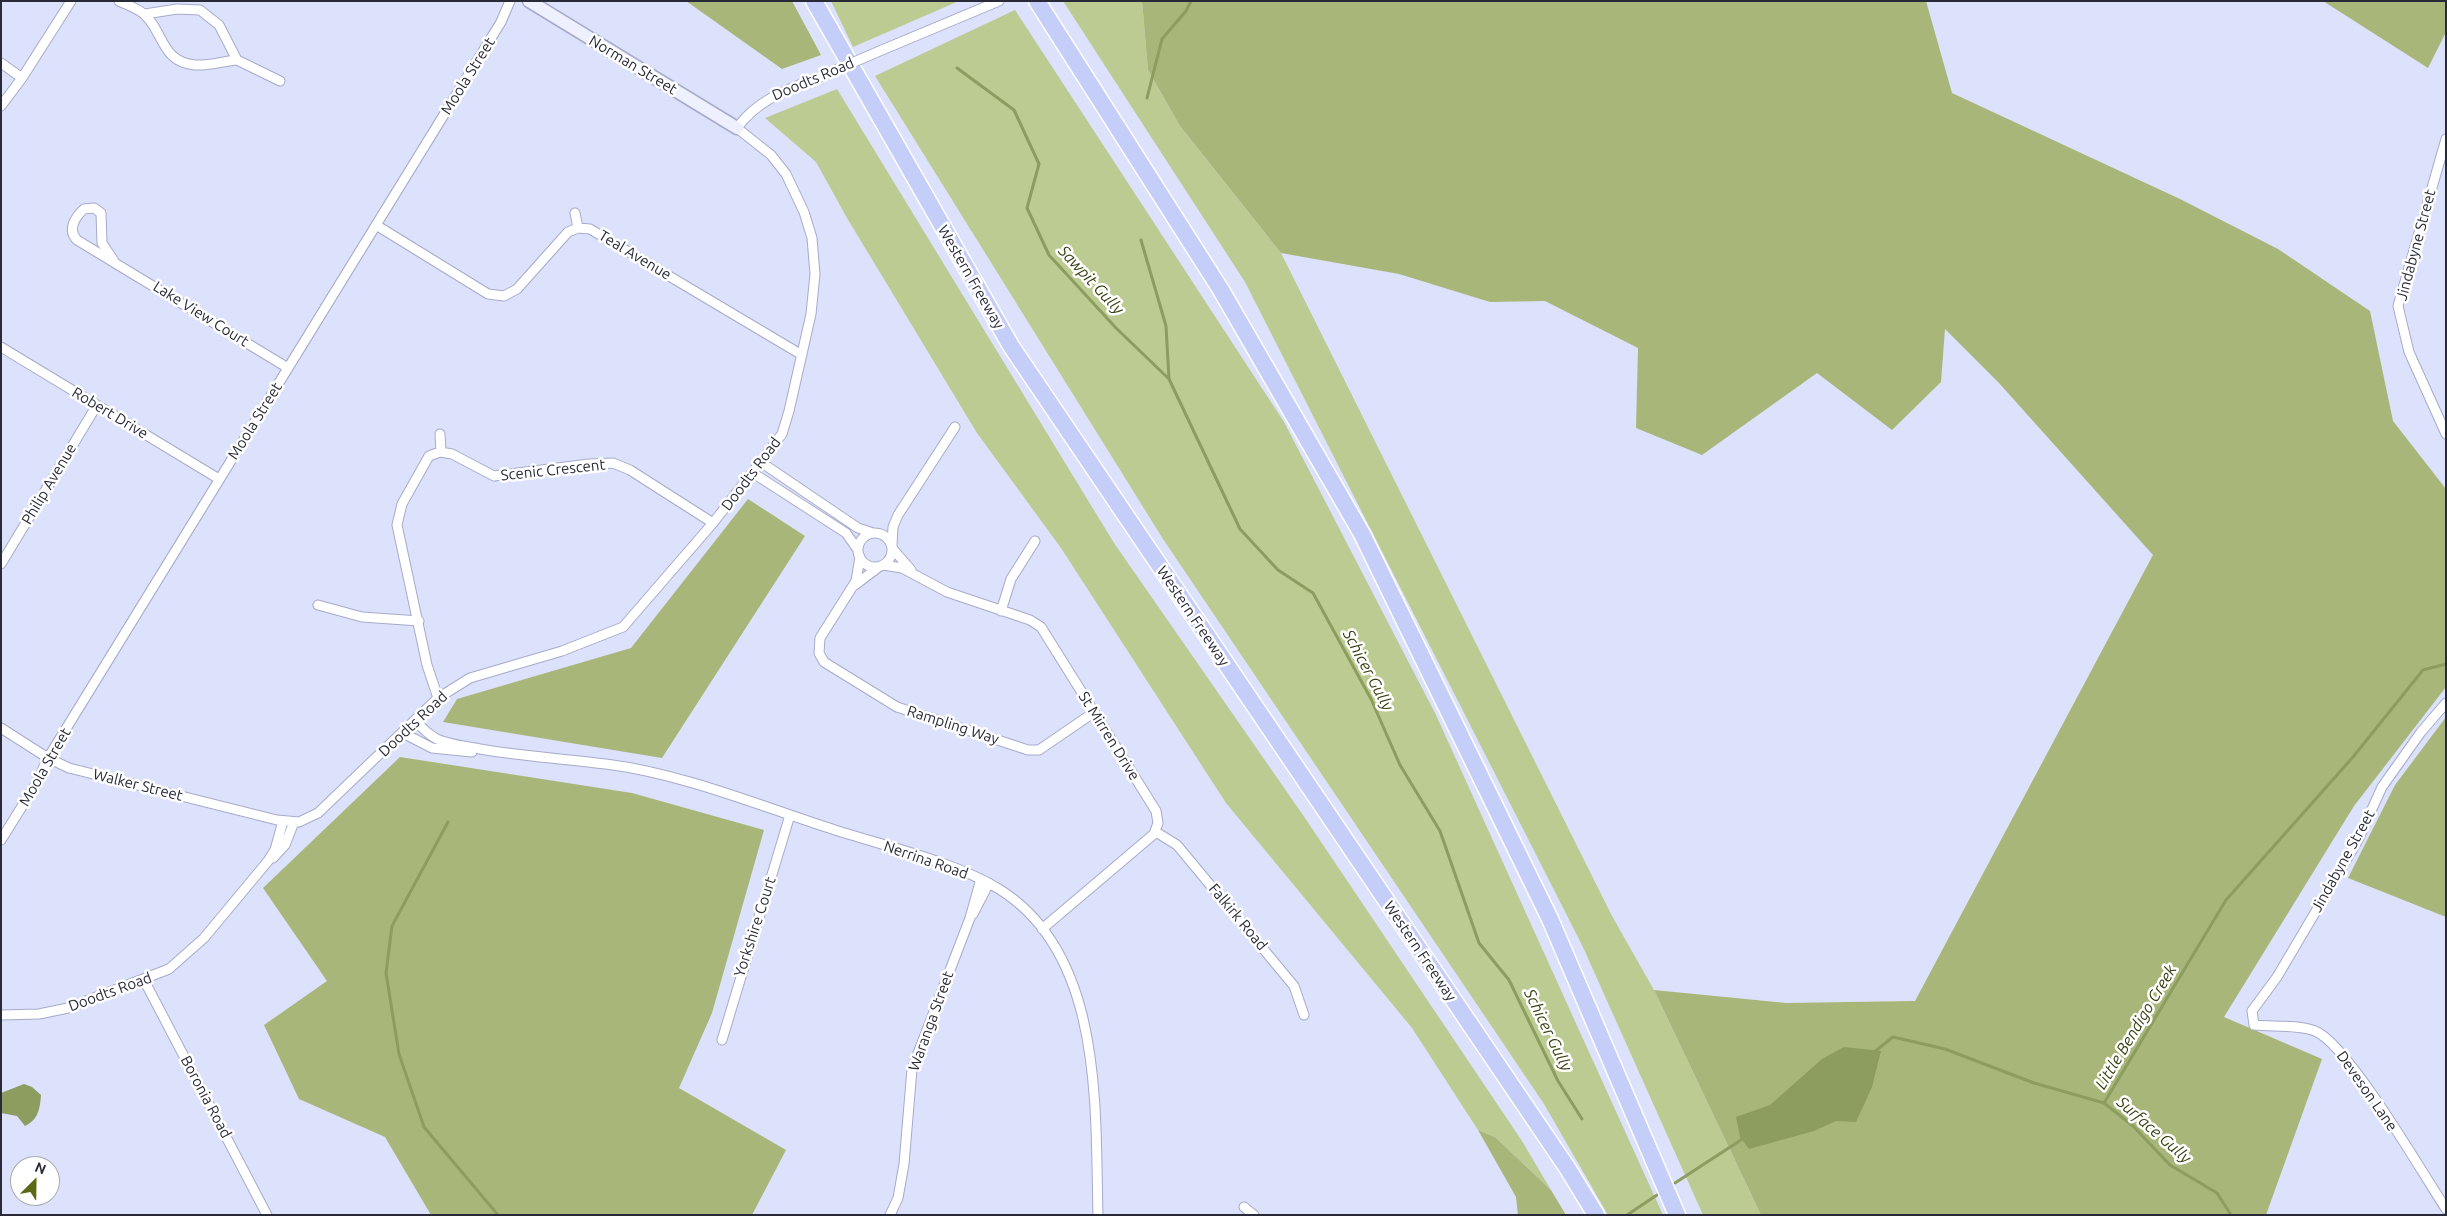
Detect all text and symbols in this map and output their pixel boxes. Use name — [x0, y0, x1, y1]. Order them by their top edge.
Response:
street label: Norman Street — [586, 32, 680, 98]
street label: Moola Street — [437, 34, 499, 118]
street label: Doodts Road — [769, 54, 857, 104]
street label: Jindabyne Street — [2393, 188, 2439, 302]
street label: Western Freeway — [934, 222, 1008, 332]
street label: Teal Avenue — [595, 226, 675, 284]
water label: Sawpit Gully — [1054, 242, 1128, 318]
street label: Lake View Court — [150, 277, 252, 351]
street label: Moola Street — [224, 379, 286, 463]
street label: Robert Drive — [69, 383, 151, 443]
street label: Doodts Road — [718, 434, 784, 514]
street label: Philip Avenue — [18, 440, 80, 528]
street label: Scenic Crescent — [500, 456, 606, 484]
street label: Western Freeway — [1153, 563, 1233, 669]
water label: Schicer Gully — [1339, 626, 1397, 714]
street label: Doodts Road — [375, 688, 451, 760]
street label: St Mirren Drive — [1075, 688, 1143, 784]
street label: Rampling Way — [905, 702, 1001, 748]
street label: Moola Street — [15, 725, 75, 809]
street label: Walker Street — [91, 765, 185, 805]
street label: Jindabyne Street — [2307, 807, 2379, 915]
street label: Nerrina Road — [881, 837, 971, 883]
street label: Yorkshire Court — [730, 875, 780, 979]
street label: Falkirk Road — [1205, 880, 1271, 954]
street label: Western Freeway — [1380, 898, 1460, 1004]
water label: Little Bendigo Creek — [2091, 961, 2181, 1093]
street label: Doodts Road — [66, 969, 154, 1015]
street label: Waranga Street — [905, 969, 957, 1073]
water label: Schicer Gully — [1520, 986, 1576, 1074]
street label: Deveson Lane — [2333, 1047, 2401, 1135]
street label: Boronia Road — [177, 1053, 235, 1141]
water label: Surface Gully — [2113, 1093, 2195, 1167]
north arrow — [10, 1156, 60, 1206]
text: N — [33, 1159, 48, 1178]

